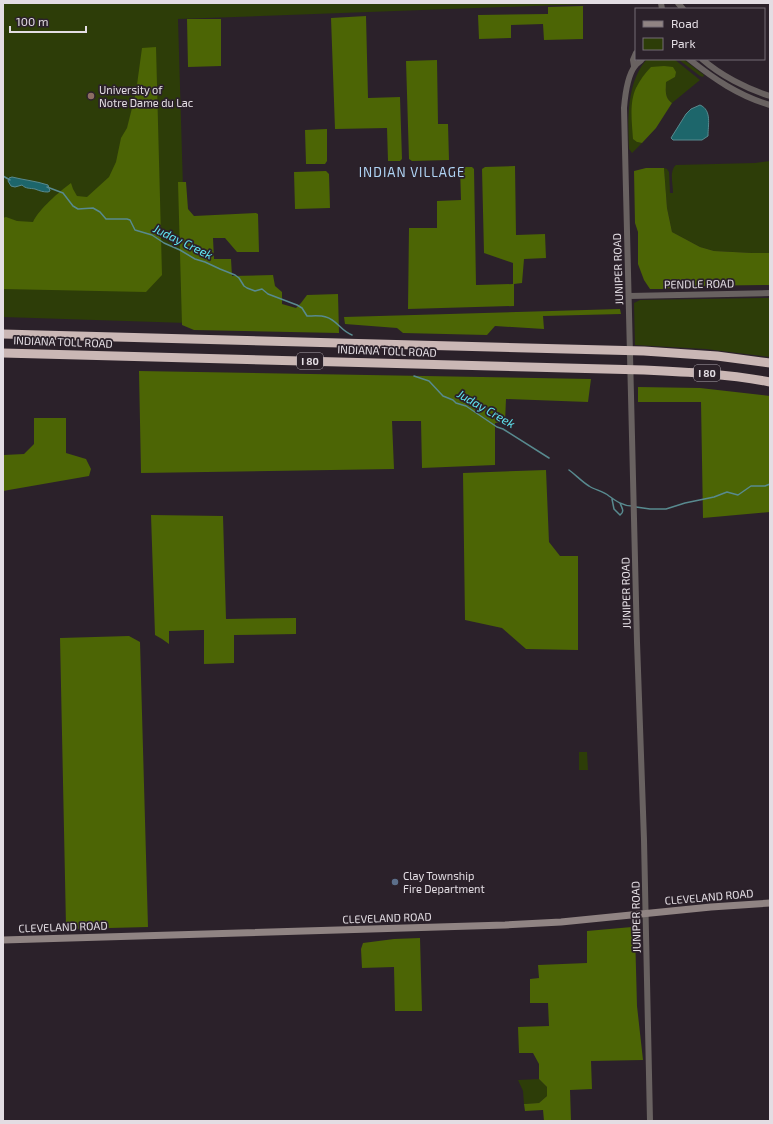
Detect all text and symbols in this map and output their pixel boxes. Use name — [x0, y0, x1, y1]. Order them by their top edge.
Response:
scale bar — [10, 8, 86, 34]
legend — [635, 8, 765, 60]
text: 100 m — [16, 14, 48, 28]
text: Road — [671, 16, 699, 30]
text: Park — [671, 36, 696, 50]
place label: University of Notre Dame du Lac — [99, 83, 193, 109]
marker: University of Notre Dame du Lac — [86, 91, 96, 101]
district label: INDIAN VILLAGE — [359, 164, 465, 180]
water label: Juday Creek — [150, 220, 215, 262]
street label: JUNIPER ROAD — [610, 233, 625, 305]
street label: PENDLE ROAD — [664, 276, 734, 291]
street label: INDIANA TOLL ROAD — [13, 333, 113, 350]
street label: INDIANA TOLL ROAD — [337, 342, 437, 359]
road number: I 80 — [297, 353, 323, 369]
road number: I 80 — [694, 365, 720, 381]
water label: Juday Creek — [454, 385, 518, 431]
street label: JUNIPER ROAD — [618, 557, 633, 629]
place label: Clay Township Fire Department — [403, 869, 485, 895]
marker: Clay Township Fire Department — [390, 877, 400, 887]
street label: JUNIPER ROAD — [628, 881, 643, 953]
street label: CLEVELAND ROAD — [664, 886, 754, 907]
street label: CLEVELAND ROAD — [342, 909, 432, 926]
street label: CLEVELAND ROAD — [18, 918, 108, 935]

